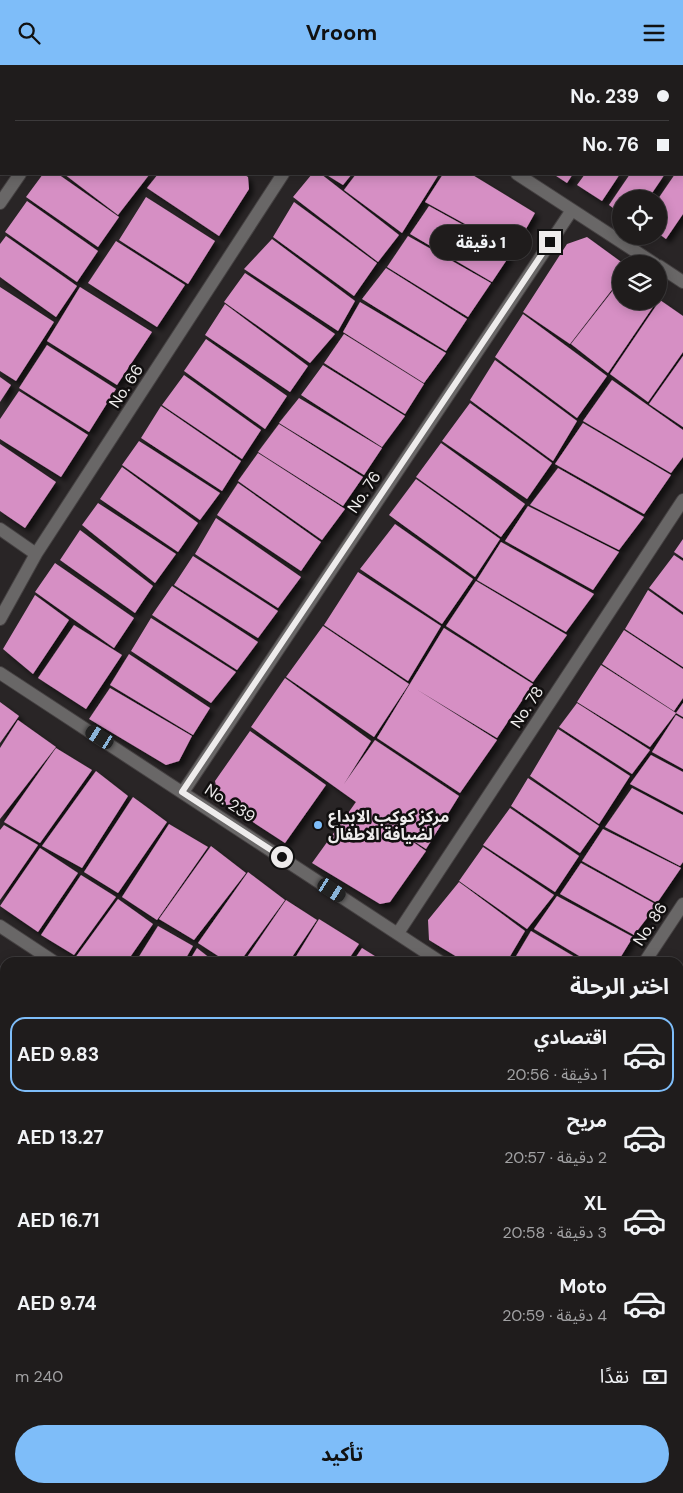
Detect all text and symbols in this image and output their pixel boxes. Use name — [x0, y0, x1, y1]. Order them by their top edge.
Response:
text: Vroom — [306, 18, 377, 47]
icon: search — [15, 19, 43, 47]
icon: menu — [640, 19, 668, 47]
text: No. 239 — [570, 84, 639, 109]
text: No. 76 — [582, 132, 639, 157]
map controls — [612, 190, 667, 310]
button: locate — [612, 190, 667, 245]
callout: 1 دقيقة — [430, 225, 532, 259]
route end — [539, 231, 561, 253]
text: 1 دقيقة — [456, 232, 506, 253]
button: layers — [612, 255, 667, 310]
street label: No. 66 — [104, 360, 148, 412]
street label: No. 76 — [342, 467, 386, 517]
street label: No. 78 — [506, 682, 548, 732]
car — [83, 723, 116, 751]
street label: No. 239 — [201, 779, 259, 827]
place label: مركز كوكب الابداع لضيافة الاطفال — [328, 806, 449, 845]
marker: مركز كوكب الابداع لضيافة الاطفال — [312, 819, 324, 831]
route start — [271, 846, 293, 868]
car — [315, 876, 348, 904]
street label: No. 86 — [628, 898, 672, 950]
text: اختر الرحلة — [570, 972, 669, 1001]
text: اقتصادي — [534, 1025, 607, 1050]
icon: car — [622, 1032, 667, 1077]
text: AED 9.83 — [17, 1042, 99, 1067]
text: 1 دقيقة · 20:56 — [507, 1064, 607, 1085]
text: مريح — [567, 1108, 607, 1133]
icon: car — [622, 1115, 667, 1160]
text: AED 13.27 — [17, 1125, 104, 1150]
text: 2 دقيقة · 20:57 — [504, 1147, 607, 1168]
text: XL — [584, 1191, 607, 1216]
icon: car — [622, 1198, 667, 1243]
text: AED 16.71 — [17, 1208, 99, 1233]
text: 3 دقيقة · 20:58 — [502, 1222, 607, 1243]
text: Moto — [559, 1274, 607, 1299]
icon: car — [622, 1281, 667, 1326]
text: AED 9.74 — [17, 1291, 97, 1316]
text: 4 دقيقة · 20:59 — [502, 1305, 607, 1326]
icon: cash — [641, 1363, 669, 1391]
text: نقدًا — [600, 1364, 629, 1389]
text: 240 m — [15, 1366, 63, 1387]
button: تأكيد — [15, 1425, 669, 1483]

